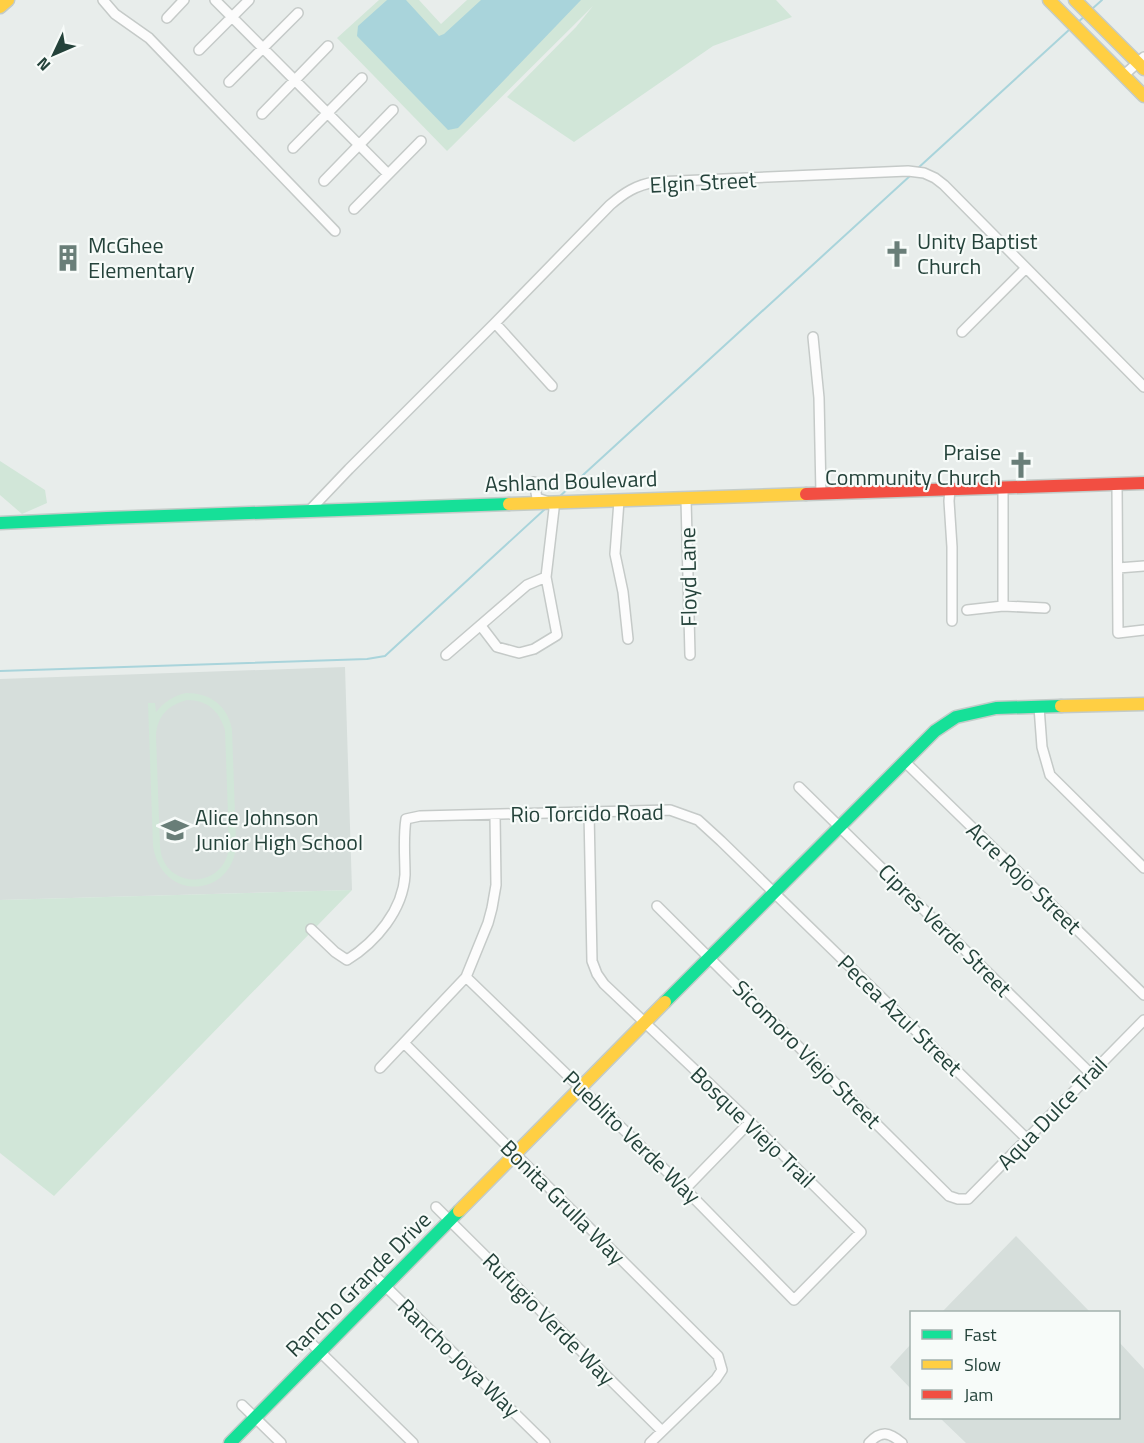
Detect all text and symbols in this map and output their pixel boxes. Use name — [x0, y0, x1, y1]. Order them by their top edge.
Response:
north arrow — [24, 24, 84, 84]
text: N — [31, 52, 56, 77]
street label: Elgin Street — [649, 162, 757, 202]
place label: Unity Baptist Church — [917, 224, 1038, 283]
place label: McGhee Elementary — [88, 228, 195, 287]
church icon: Unity Baptist Church — [882, 239, 912, 269]
building icon: McGhee Elementary — [53, 243, 83, 273]
place label: Praise Community Church — [825, 435, 1001, 494]
church icon: Praise Community Church — [1006, 450, 1036, 480]
street label: Ashland Boulevard — [484, 461, 658, 501]
street label: Floyd Lane — [670, 527, 706, 627]
street label: Rio Torcido Road — [510, 795, 664, 831]
place label: Alice Johnson Junior High School — [195, 800, 363, 859]
street label: Acre Rojo Street — [959, 814, 1090, 942]
school or university icon: Alice Johnson Junior High School — [160, 815, 190, 845]
street label: Cipres Verde Street — [870, 855, 1020, 1005]
street label: Pecea Azul Street — [830, 947, 970, 1084]
street label: Sicomoro Viejo Street — [725, 972, 889, 1136]
street label: Aqua Dulce Trail — [989, 1048, 1115, 1178]
street label: Bosque Viejo Trail — [683, 1058, 823, 1196]
street label: Pueblito Verde Way — [555, 1062, 709, 1212]
street label: Bonita Grulla Way — [493, 1132, 634, 1273]
street label: Rancho Grande Drive — [277, 1203, 439, 1365]
street label: Rufugio Verde Way — [475, 1245, 623, 1393]
street label: Rancho Joya Way — [390, 1291, 528, 1426]
legend — [910, 1311, 1120, 1419]
text: Fast — [964, 1321, 997, 1348]
text: Slow — [964, 1351, 1001, 1378]
text: Jam — [964, 1381, 993, 1408]

